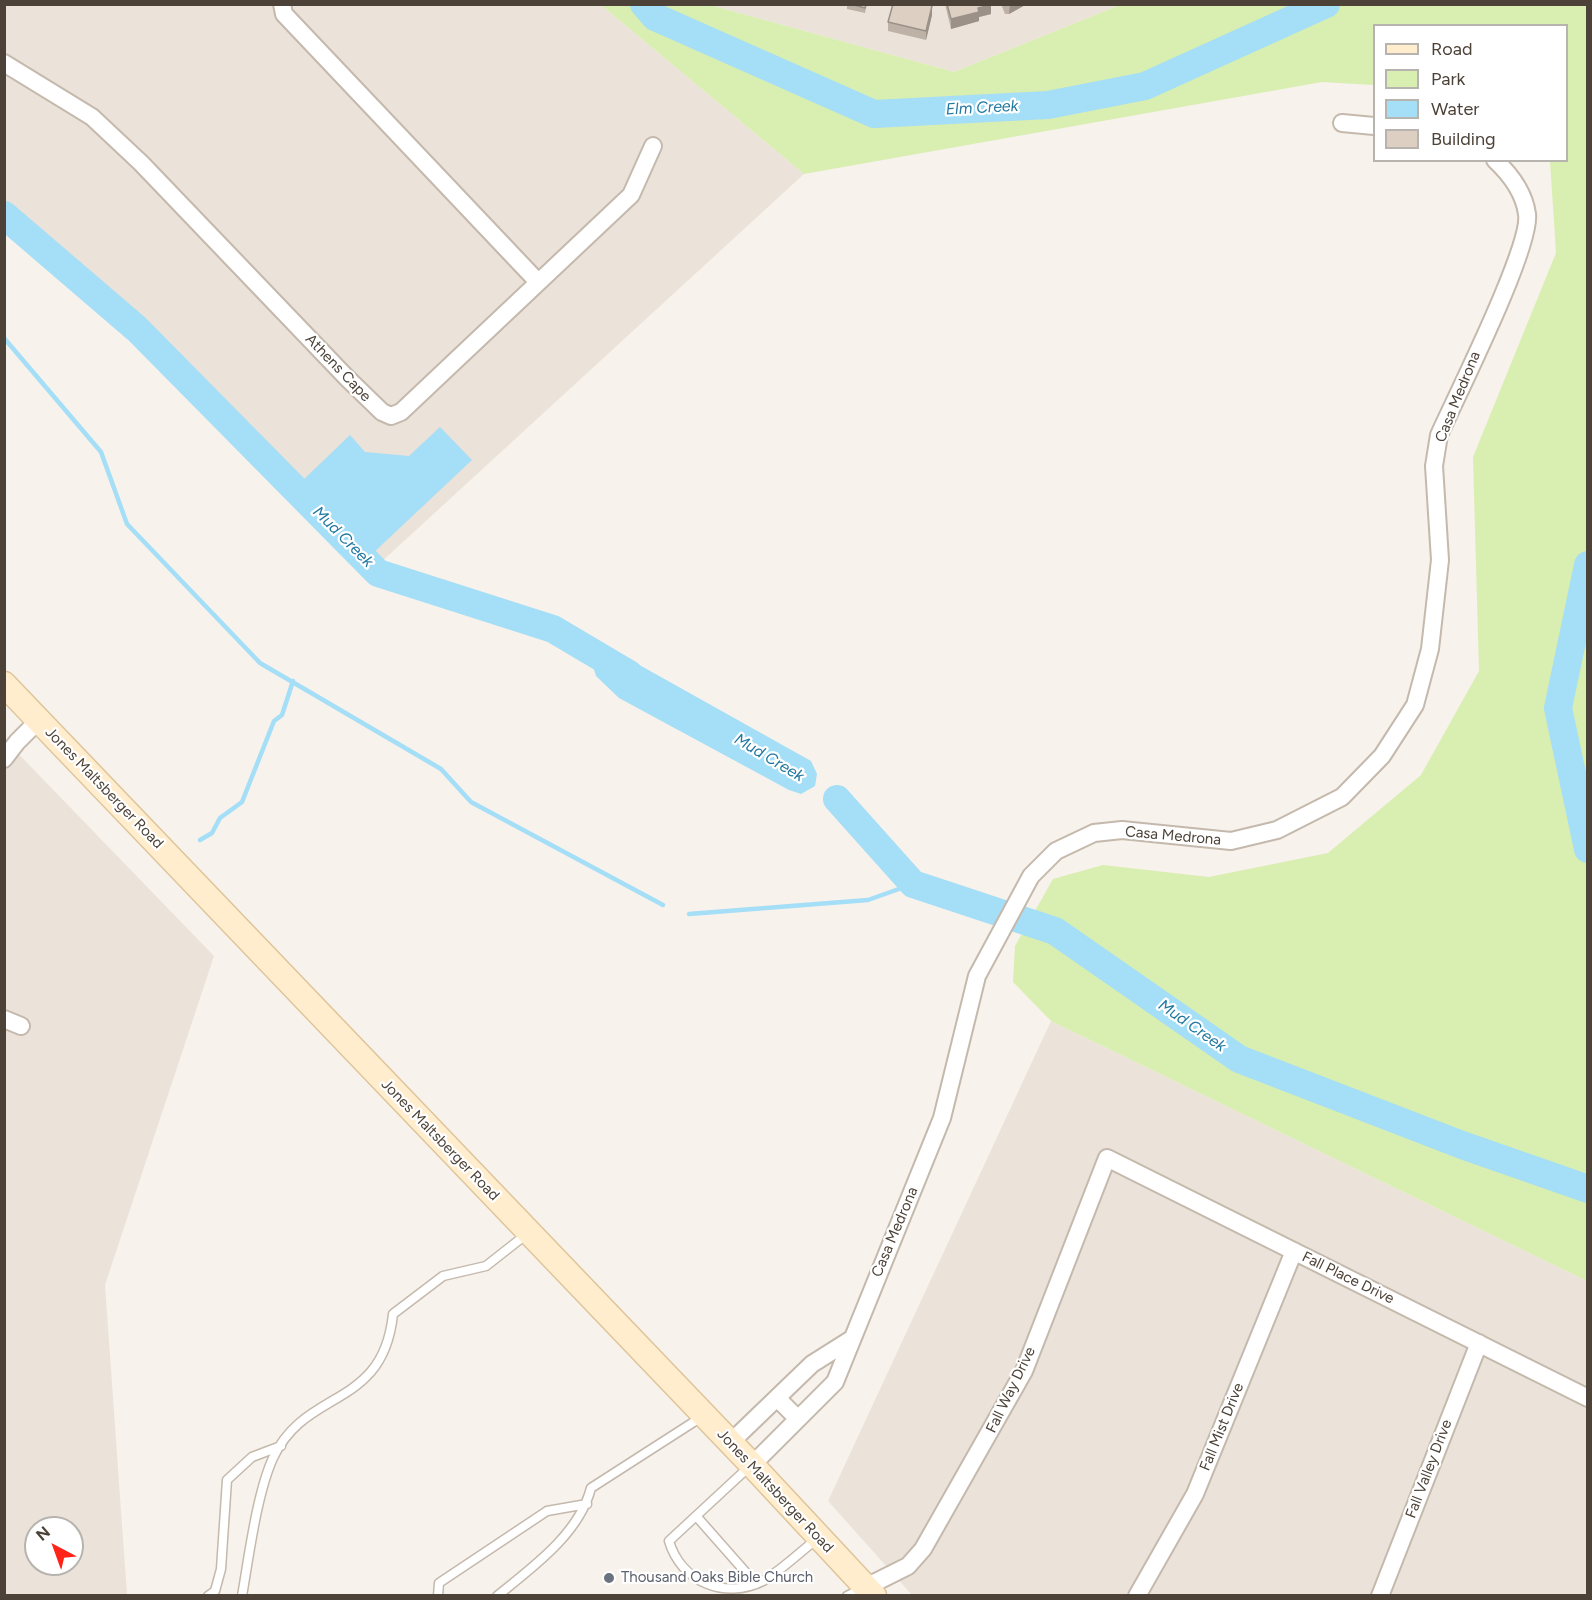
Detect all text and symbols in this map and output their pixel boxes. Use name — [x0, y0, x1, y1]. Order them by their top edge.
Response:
legend — [1373, 24, 1568, 162]
text: Road — [1431, 38, 1472, 60]
text: Park — [1431, 68, 1465, 90]
water label: Elm Creek — [945, 97, 1019, 119]
text: Water — [1431, 98, 1479, 120]
text: Building — [1431, 128, 1496, 150]
street label: Athens Cape — [301, 330, 375, 406]
street label: Casa Medrona — [1432, 349, 1484, 445]
water label: Mud Creek — [309, 503, 377, 571]
street label: Jones Maltsberger Road — [41, 723, 167, 853]
water label: Mud Creek — [731, 730, 807, 786]
street label: Casa Medrona — [1124, 823, 1222, 849]
water label: Mud Creek — [1155, 996, 1229, 1056]
street label: Jones Maltsberger Road — [377, 1075, 503, 1205]
street label: Casa Medrona — [868, 1184, 922, 1280]
street label: Fall Place Drive — [1299, 1248, 1397, 1308]
street label: Fall Way Drive — [982, 1344, 1040, 1436]
street label: Fall Mist Drive — [1196, 1380, 1248, 1474]
street label: Fall Valley Drive — [1402, 1417, 1456, 1521]
street label: Jones Maltsberger Road — [713, 1426, 837, 1556]
north arrow — [24, 1516, 84, 1576]
text: N — [32, 1522, 54, 1545]
place label: Thousand Oaks Bible Church — [621, 1569, 813, 1587]
marker: Thousand Oaks Bible Church — [602, 1571, 616, 1585]

